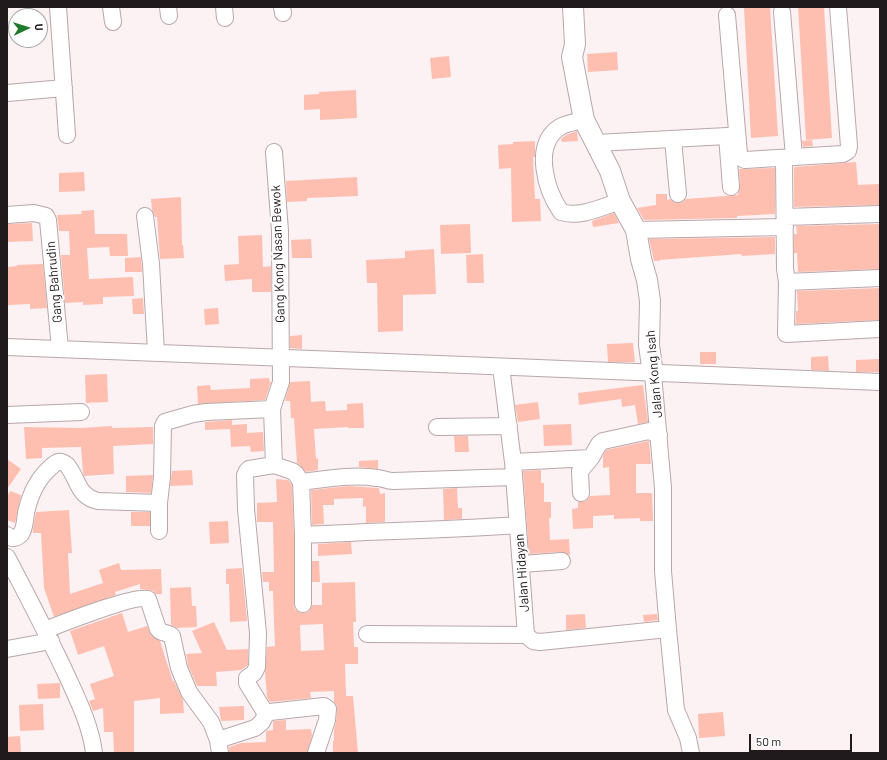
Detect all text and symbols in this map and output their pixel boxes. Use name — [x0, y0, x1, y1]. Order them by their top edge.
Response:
north arrow — [8, 8, 48, 48]
text: U — [33, 23, 46, 31]
street label: Gang Kong Nasan Bewok — [268, 185, 288, 323]
street label: Gang Bahrudin — [43, 241, 65, 323]
street label: Jalan Kong Isah — [642, 329, 666, 419]
street label: Jalan Hidayan — [511, 533, 533, 613]
scale bar — [751, 726, 854, 752]
text: 50 m — [756, 734, 781, 748]

